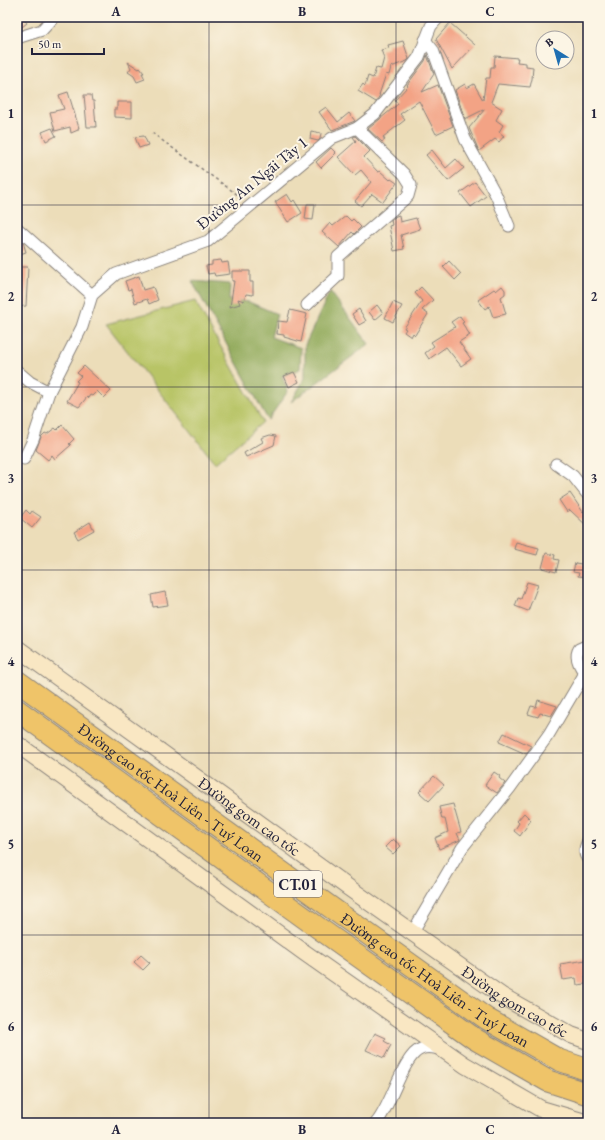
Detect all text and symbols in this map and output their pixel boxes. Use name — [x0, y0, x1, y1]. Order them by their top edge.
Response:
text: A — [110, 3, 121, 20]
text: B — [298, 3, 306, 20]
text: C — [485, 3, 495, 20]
scale bar — [32, 30, 104, 56]
north arrow — [535, 30, 575, 70]
text: B — [542, 34, 556, 50]
text: 50 m — [38, 36, 62, 52]
text: 1 — [8, 105, 15, 122]
text: 1 — [591, 105, 598, 122]
street label: Đường An Ngãi Tây 1 — [192, 132, 312, 234]
text: 2 — [8, 288, 15, 305]
text: 2 — [591, 288, 598, 305]
text: 3 — [8, 470, 15, 487]
text: 3 — [591, 470, 598, 487]
text: 4 — [8, 653, 15, 670]
text: 4 — [591, 653, 598, 670]
street label: Đường cao tốc Hoà Liên - Tuý Loan — [74, 718, 269, 867]
street label: Đường gom cao tốc — [194, 772, 305, 860]
text: 5 — [8, 836, 14, 853]
text: 5 — [591, 836, 597, 853]
road number: CT.01 — [274, 871, 322, 897]
street label: Đường cao tốc Hoà Liên - Tuý Loan — [337, 908, 534, 1052]
street label: Đường gom cao tốc — [458, 960, 572, 1042]
text: 6 — [8, 1018, 15, 1035]
text: 6 — [591, 1018, 598, 1035]
text: A — [110, 1121, 121, 1138]
text: B — [298, 1121, 306, 1138]
text: C — [485, 1121, 495, 1138]

